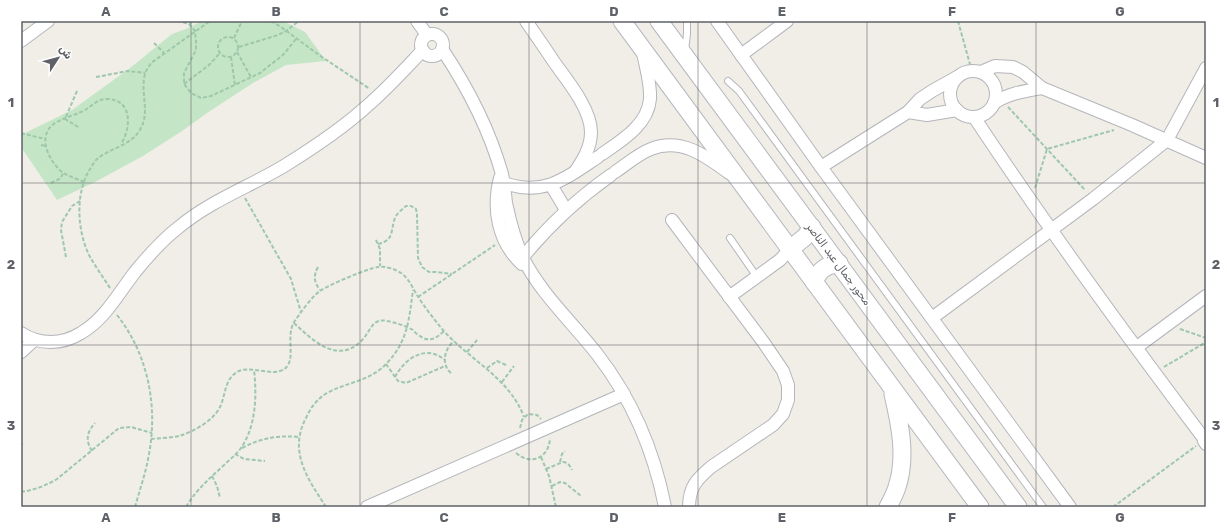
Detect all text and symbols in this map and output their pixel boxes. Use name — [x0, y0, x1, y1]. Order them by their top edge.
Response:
text: A — [101, 4, 111, 19]
text: B — [271, 4, 281, 19]
text: C — [439, 4, 449, 19]
text: D — [609, 4, 619, 19]
text: E — [778, 4, 786, 19]
text: F — [948, 4, 956, 19]
text: G — [1115, 4, 1125, 19]
north arrow — [38, 38, 78, 78]
text: ش — [56, 43, 75, 62]
text: 1 — [8, 95, 14, 110]
text: 1 — [1213, 95, 1219, 110]
street label: محور جمال عبد الناصر — [802, 220, 874, 309]
text: 2 — [7, 257, 15, 272]
text: 2 — [1212, 257, 1220, 272]
text: 3 — [7, 418, 16, 433]
text: 3 — [1212, 418, 1221, 433]
text: A — [101, 510, 111, 525]
text: B — [271, 510, 281, 525]
text: C — [439, 510, 449, 525]
text: D — [609, 510, 619, 525]
text: E — [778, 510, 786, 525]
text: F — [948, 510, 956, 525]
text: G — [1115, 510, 1125, 525]

